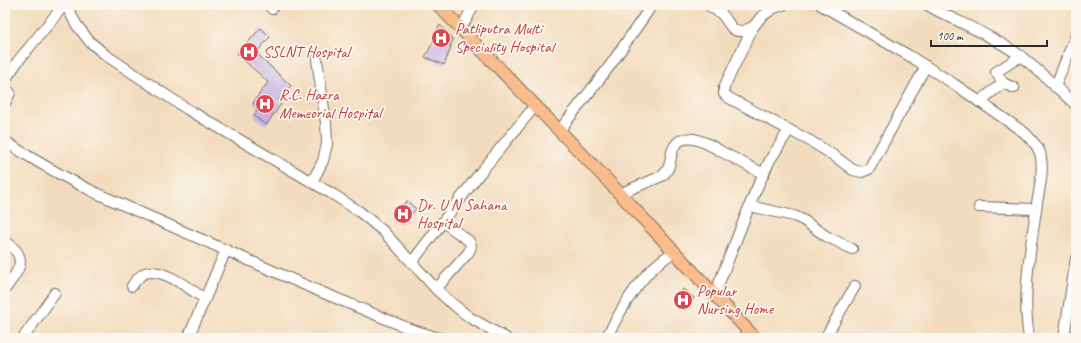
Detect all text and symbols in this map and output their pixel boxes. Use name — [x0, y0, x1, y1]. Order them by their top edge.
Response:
place label: Patliputra Multi Speciality Hospital — [455, 19, 557, 57]
scale bar — [931, 22, 1047, 48]
hospital icon: Patliputra Multi Speciality Hospital — [430, 27, 452, 49]
text: 100 m — [937, 28, 964, 44]
hospital icon: SSLNT Hospital — [238, 41, 260, 63]
place label: SSLNT Hospital — [263, 42, 353, 62]
place label: R.C. Hazra Memeorial Hospital — [279, 85, 384, 123]
hospital icon: R.C. Hazra Memeorial Hospital — [254, 93, 276, 115]
place label: Dr. U N Sahana Hospital — [417, 195, 508, 233]
hospital icon: Dr. U N Sahana Hospital — [392, 203, 414, 225]
place label: Popular Nursing Home — [697, 281, 775, 319]
hospital icon: Popular Nursing Home — [672, 289, 694, 311]

